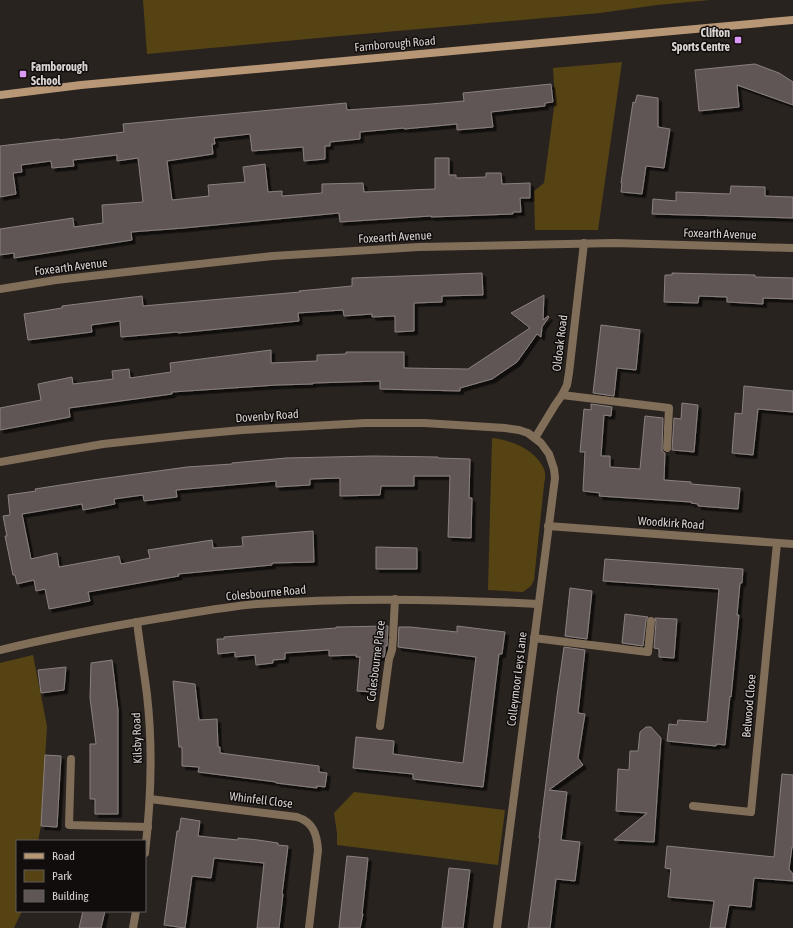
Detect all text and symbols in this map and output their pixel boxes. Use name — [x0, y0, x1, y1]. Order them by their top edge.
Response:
place label: Clifton Sports Centre — [672, 26, 731, 54]
street label: Farnborough Road — [354, 33, 436, 55]
marker: Clifton Sports Centre — [733, 35, 743, 45]
place label: Farnborough School — [31, 60, 88, 88]
marker: Farnborough School — [18, 69, 28, 79]
street label: Foxearth Avenue — [683, 226, 757, 242]
street label: Foxearth Avenue — [358, 228, 432, 246]
street label: Foxearth Avenue — [34, 256, 108, 278]
street label: Oldoak Road — [550, 314, 570, 372]
street label: Dovenby Road — [235, 407, 299, 425]
street label: Woodkirk Road — [637, 514, 705, 532]
street label: Colesbourne Road — [225, 583, 307, 603]
street label: Colesbourne Place — [364, 620, 388, 702]
street label: Colleymoor Leys Lane — [504, 631, 530, 727]
street label: Belwood Close — [739, 674, 759, 738]
street label: Kilsby Road — [129, 712, 145, 764]
street label: Whinfell Close — [229, 789, 293, 811]
legend — [16, 840, 146, 912]
text: Road — [52, 849, 75, 863]
text: Park — [52, 869, 73, 883]
text: Building — [52, 889, 90, 903]

